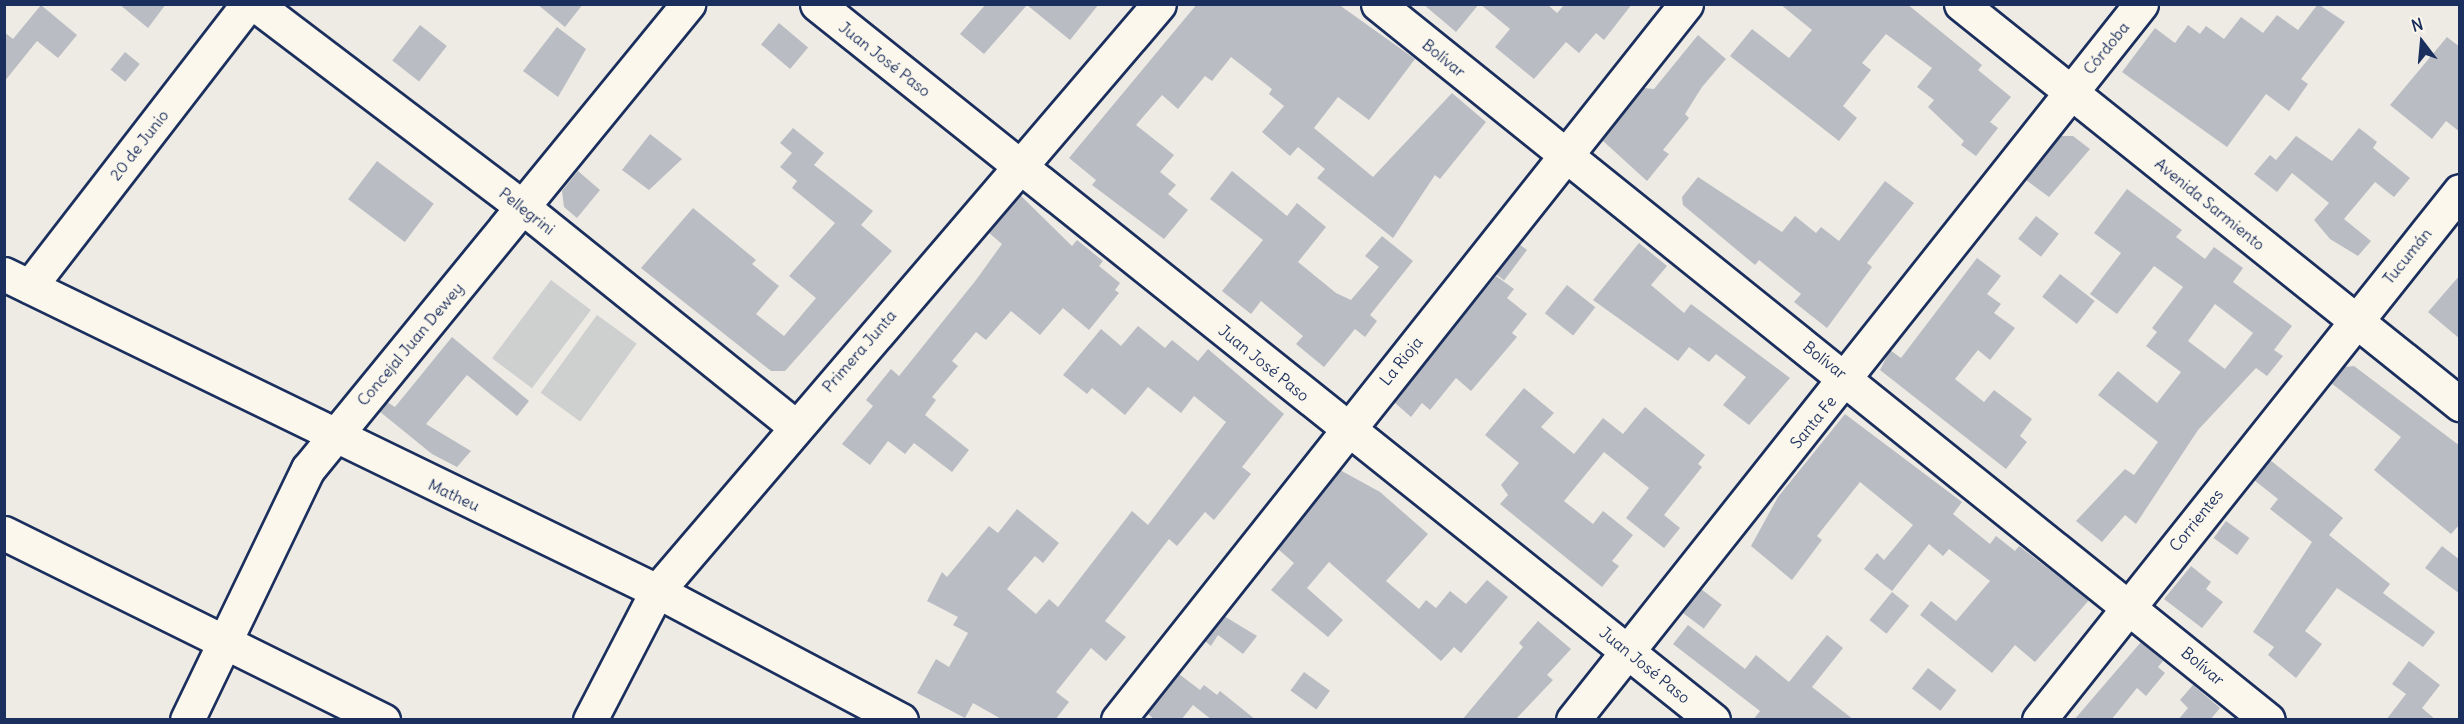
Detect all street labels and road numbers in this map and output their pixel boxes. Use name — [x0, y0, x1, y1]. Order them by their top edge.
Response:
street label: Juan José Paso — [835, 17, 935, 101]
street label: Córdoba — [2079, 18, 2133, 78]
street label: Bolívar — [1419, 35, 1469, 81]
street label: 20 de Junio — [106, 106, 172, 184]
street label: Avenida Sarmiento — [2151, 154, 2269, 254]
street label: Pellegrini — [495, 183, 559, 239]
street label: Tucumán — [2379, 224, 2435, 288]
street label: Concejal Juan Dewey — [353, 278, 467, 410]
street label: Primera Junta — [818, 306, 900, 396]
street label: Juan José Paso — [1215, 321, 1313, 405]
street label: La Rioja — [1376, 333, 1426, 389]
street label: Bolívar — [1799, 337, 1851, 383]
street label: Santa Fe — [1786, 392, 1840, 452]
street label: Matheu — [425, 475, 483, 515]
street label: Corrientes — [2165, 485, 2227, 555]
street label: Juan José Paso — [1596, 623, 1694, 707]
street label: Bolívar — [2178, 643, 2228, 689]

